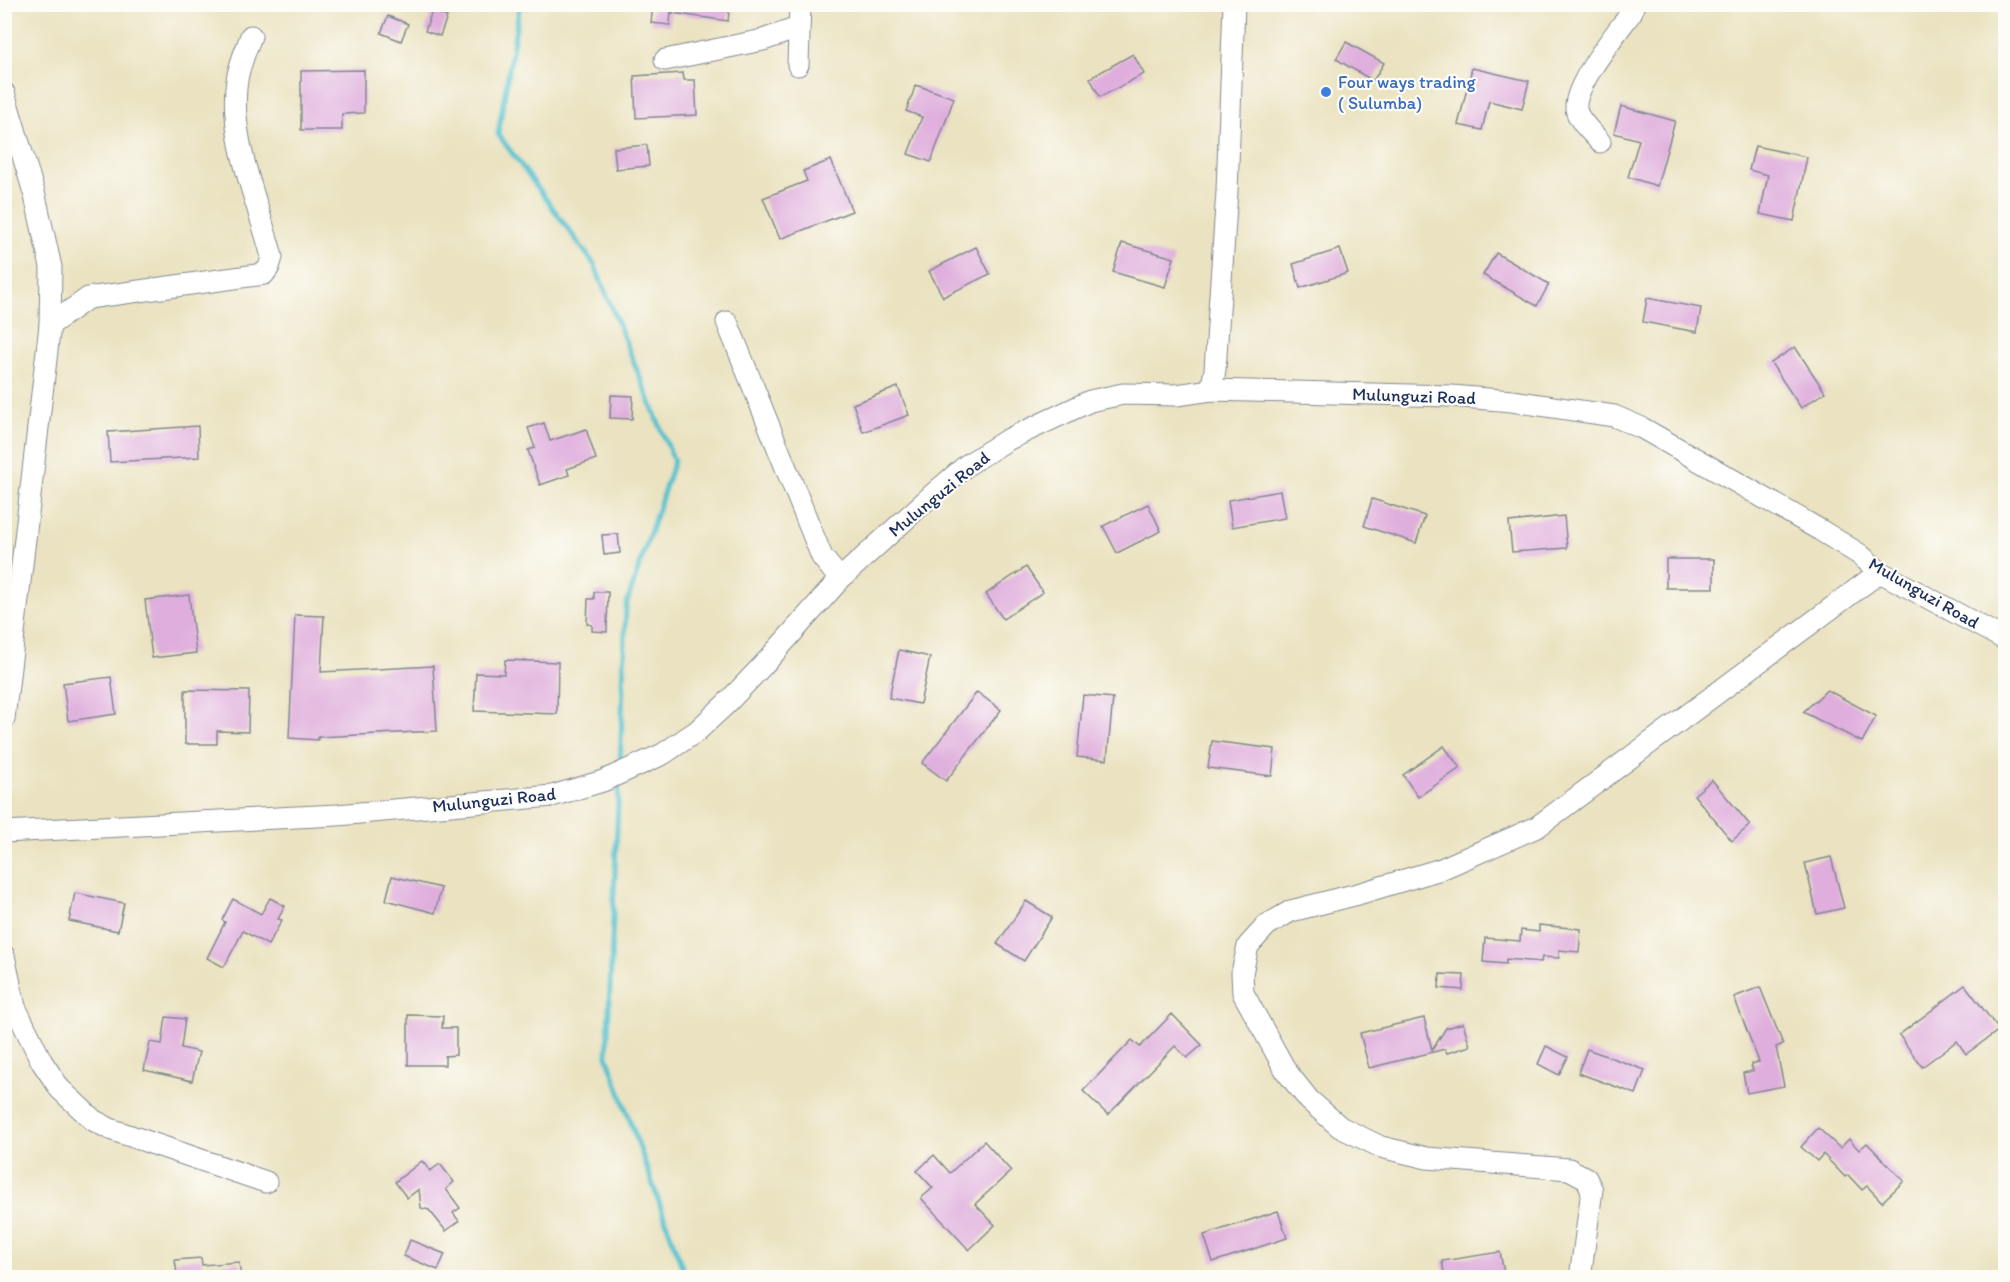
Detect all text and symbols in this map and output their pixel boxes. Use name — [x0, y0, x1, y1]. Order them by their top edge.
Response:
place label: Four ways trading ( Sulumba) — [1338, 71, 1476, 114]
marker: Four ways trading ( Sulumba) — [1319, 85, 1333, 99]
street label: Mulunguzi Road — [1352, 383, 1477, 409]
street label: Mulunguzi Road — [884, 446, 994, 542]
street label: Mulunguzi Road — [1865, 553, 1983, 634]
street label: Mulunguzi Road — [431, 783, 557, 817]

